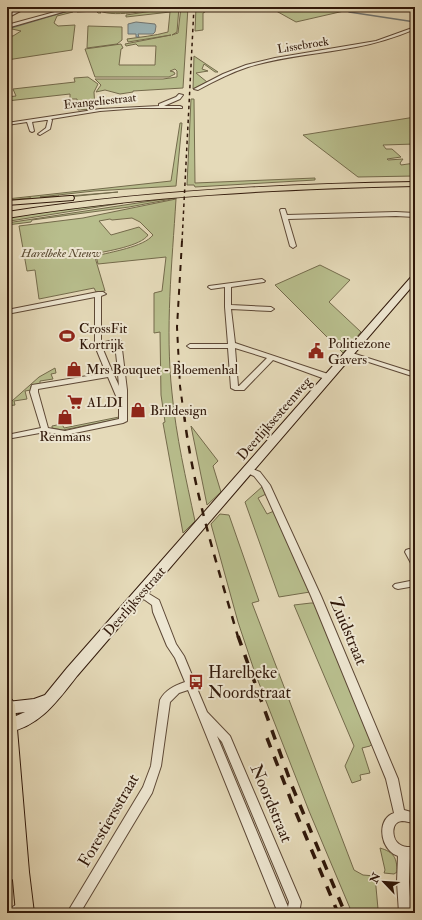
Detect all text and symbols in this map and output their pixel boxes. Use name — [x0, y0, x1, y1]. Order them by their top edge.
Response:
street label: Lissebroek — [276, 34, 330, 57]
street label: Evangeliestraat — [63, 90, 137, 113]
park label: Harelbeke Nieuw — [20, 246, 101, 261]
place label: CrossFit Kortrijk — [79, 320, 128, 353]
sports icon: CrossFit Kortrijk — [58, 327, 76, 345]
place label: Politiezone Gavers — [328, 335, 390, 368]
public building icon: Politiezone Gavers — [307, 342, 325, 360]
shop icon: Mrs Bouquet - Bloemenhal — [65, 360, 83, 378]
place label: Mrs Bouquet - Bloemenhal — [86, 361, 239, 378]
street label: Deerlijksesteenweg — [233, 372, 316, 464]
supermarket icon: ALDI — [66, 393, 84, 411]
place label: ALDI — [86, 394, 123, 411]
shop icon: Brildesign — [129, 401, 147, 419]
place label: Brildesign — [150, 402, 207, 419]
shop icon: Renmans — [56, 408, 74, 426]
place label: Renmans — [39, 428, 91, 445]
street label: Deerlijksestraat — [100, 563, 169, 640]
street label: Zuidstraat — [325, 594, 372, 669]
place label: Harelbeke Noordstraat — [208, 662, 291, 703]
bus stop icon: Harelbeke Noordstraat — [187, 673, 205, 691]
street label: Noordstraat — [246, 761, 298, 846]
street label: Forestiersstraat — [73, 770, 144, 871]
north arrow — [364, 862, 404, 902]
text: N — [367, 870, 384, 886]

